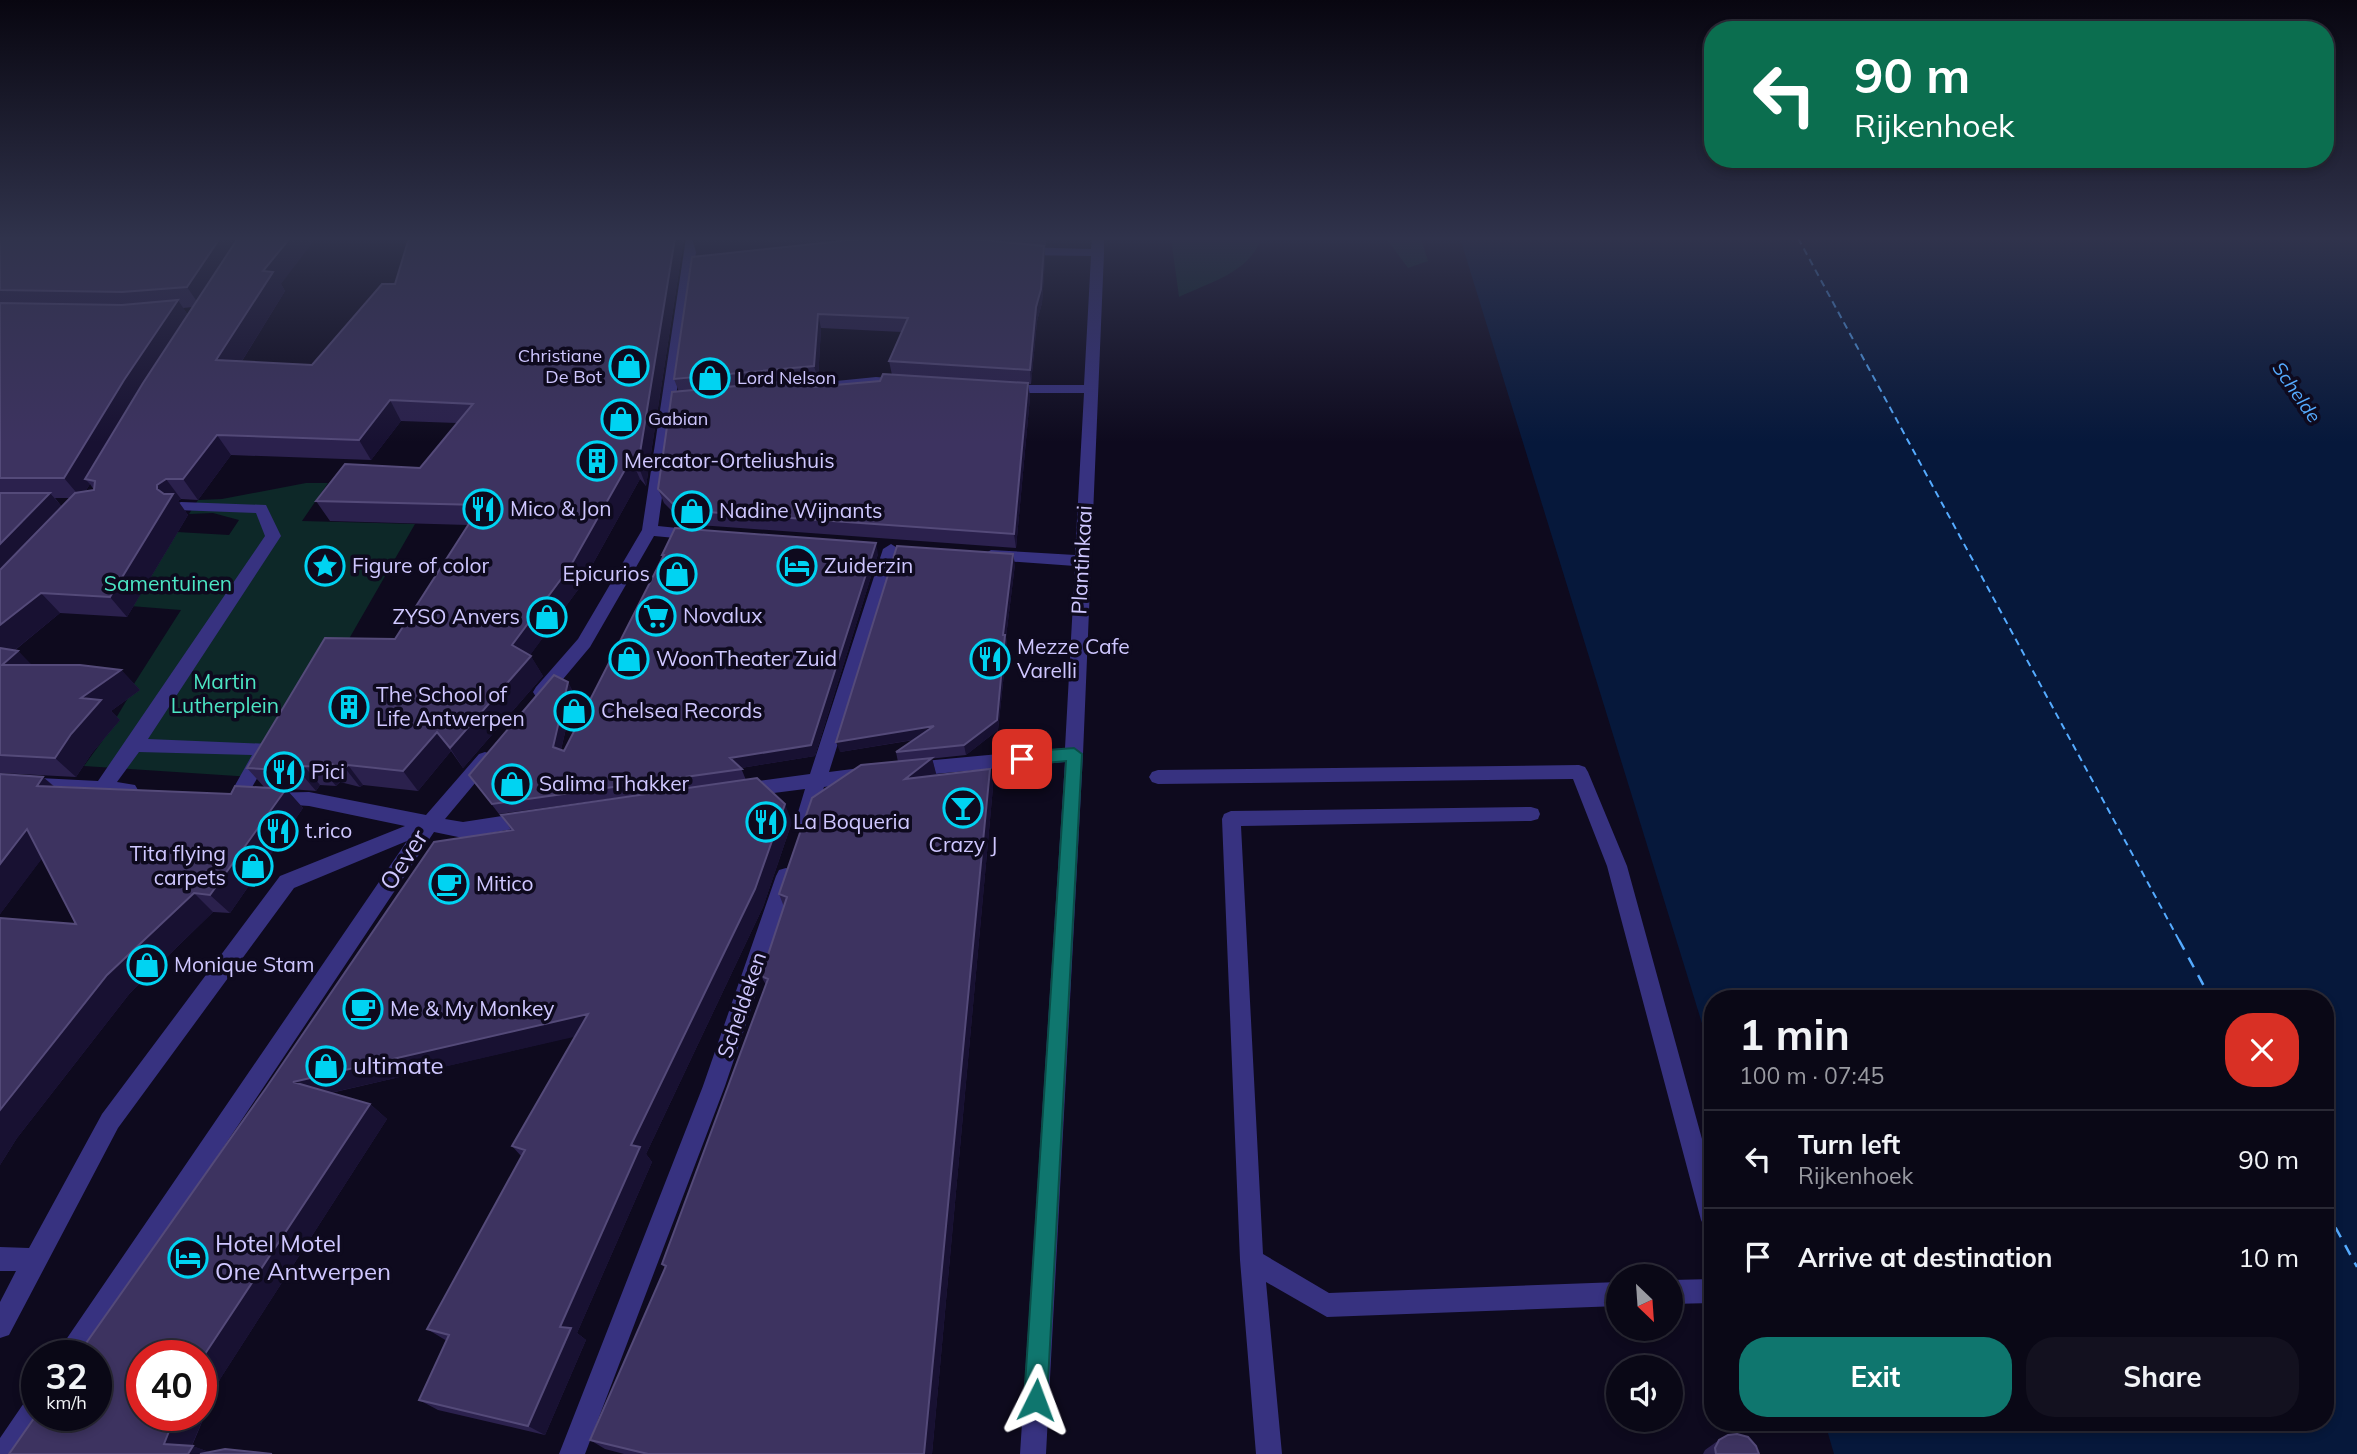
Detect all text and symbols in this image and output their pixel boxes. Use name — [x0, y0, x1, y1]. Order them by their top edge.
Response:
text: 90 m — [1854, 44, 1970, 105]
icon: left — [1739, 49, 1830, 140]
text: Rijkenhoek — [1854, 105, 2015, 145]
place label: Christiane De Bot — [518, 344, 602, 388]
shop icon: Christiane De Bot — [608, 345, 650, 387]
shop icon: Lord Nelson — [689, 357, 731, 399]
water label: Schelde — [2267, 357, 2327, 427]
place label: Lord Nelson — [737, 366, 836, 389]
shop icon: Gabian — [600, 398, 642, 440]
place label: Gabian — [648, 407, 708, 430]
building icon: Mercator-Orteliushuis — [576, 440, 618, 482]
place label: Mercator-Orteliushuis — [624, 447, 835, 473]
restaurant icon: Mico & Jon — [462, 488, 504, 530]
shop icon: Nadine Wijnants — [671, 490, 713, 532]
place label: Mico & Jon — [510, 495, 611, 521]
place label: Nadine Wijnants — [719, 497, 882, 523]
street label: Plantinkaai — [1065, 505, 1097, 615]
place icon: Figure of color — [304, 545, 346, 587]
hotel icon: Zuiderzin — [776, 545, 818, 587]
place label: Figure of color — [352, 552, 490, 578]
place label: Zuiderzin — [824, 552, 913, 578]
shop icon: Epicurios — [656, 553, 698, 595]
place label: Epicurios — [563, 560, 650, 586]
park label: Samentuinen — [104, 570, 232, 596]
supermarket icon: Novalux — [635, 595, 677, 637]
shop icon: ZYSO Anvers — [526, 596, 568, 638]
place label: Novalux — [683, 602, 762, 628]
place label: ZYSO Anvers — [392, 603, 520, 629]
place label: Mezze Cafe Varelli — [1017, 633, 1130, 683]
shop icon: WoonTheater Zuid — [608, 638, 650, 680]
restaurant icon: Mezze Cafe Varelli — [969, 638, 1011, 680]
place label: WoonTheater Zuid — [656, 645, 837, 671]
park label: Martin Lutherplein — [171, 668, 279, 718]
place label: The School of Life Antwerpen — [376, 681, 525, 731]
building icon: The School of Life Antwerpen — [328, 686, 370, 728]
shop icon: Chelsea Records — [553, 690, 595, 732]
place label: Chelsea Records — [601, 697, 762, 723]
pin — [992, 729, 1052, 789]
icon: arrive — [1003, 740, 1041, 778]
restaurant icon: Pici — [263, 751, 305, 793]
place label: Pici — [311, 758, 345, 784]
shop icon: Salima Thakker — [491, 763, 533, 805]
place label: Salima Thakker — [539, 770, 690, 796]
bar icon: Crazy J — [942, 787, 984, 829]
restaurant icon: La Boqueria — [745, 801, 787, 843]
place label: La Boqueria — [793, 808, 910, 834]
restaurant icon: t.rico — [257, 810, 299, 852]
place label: t.rico — [305, 817, 352, 843]
street label: Oever — [373, 823, 434, 895]
place label: Crazy J — [929, 831, 997, 857]
place label: Tita flying carpets — [130, 840, 226, 890]
shop icon: Tita flying carpets — [232, 845, 274, 887]
cafe icon: Mitico — [428, 863, 470, 905]
place label: Mitico — [476, 870, 534, 896]
shop icon: Monique Stam — [126, 944, 168, 986]
street label: Scheldeken — [711, 948, 771, 1061]
place label: Monique Stam — [174, 951, 314, 977]
cafe icon: Me & My Monkey — [342, 988, 384, 1030]
place label: Me & My Monkey — [390, 995, 554, 1021]
text: 1 min — [1739, 1008, 1850, 1061]
button: close — [2225, 1013, 2299, 1087]
shop icon: ultimate — [305, 1045, 347, 1087]
place label: ultimate — [353, 1050, 443, 1080]
text: 100 m · 07:45 — [1739, 1061, 1884, 1090]
text: Turn left — [1798, 1128, 1900, 1161]
icon: left — [1739, 1140, 1777, 1178]
text: 90 m — [2238, 1143, 2299, 1176]
text: Rijkenhoek — [1798, 1161, 1913, 1190]
place label: Hotel Motel One Antwerpen — [215, 1228, 391, 1286]
hotel icon: Hotel Motel One Antwerpen — [167, 1237, 209, 1279]
icon: arrive — [1739, 1238, 1777, 1276]
text: Arrive at destination — [1798, 1241, 2053, 1274]
text: 10 m — [2238, 1241, 2299, 1274]
north arrow — [1606, 1264, 1684, 1340]
map controls — [1606, 1264, 1683, 1432]
button: Exit — [1739, 1337, 2012, 1417]
button: Share — [2026, 1337, 2299, 1417]
speed limit sign: 40 — [126, 1340, 217, 1431]
text: 32 — [45, 1354, 88, 1398]
button: sound — [1606, 1355, 1683, 1432]
position arrow — [999, 1363, 1073, 1437]
text: km/h — [46, 1391, 87, 1414]

